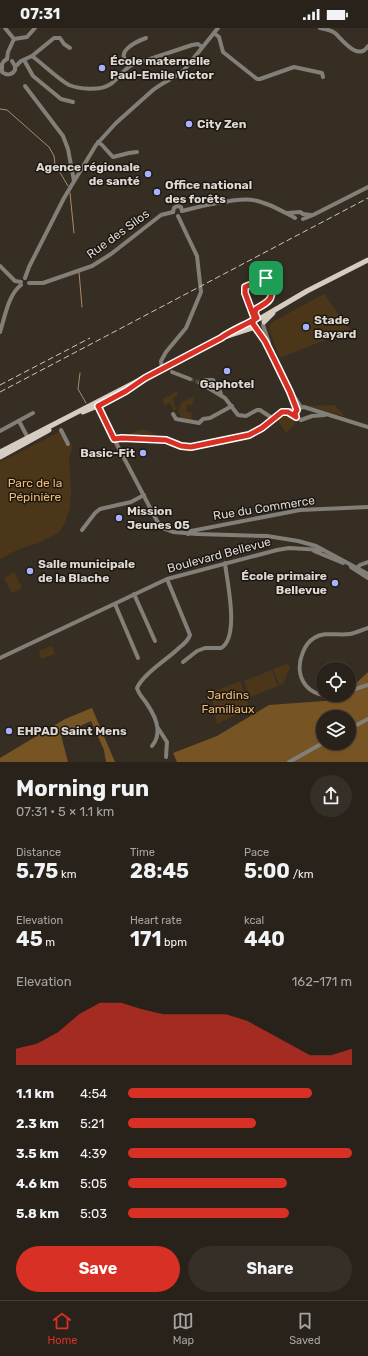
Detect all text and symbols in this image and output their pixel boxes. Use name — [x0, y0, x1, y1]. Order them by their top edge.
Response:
text: 07:31 — [20, 5, 60, 23]
place label: École maternelle Paul-Emile Victor — [110, 54, 214, 82]
marker: École maternelle Paul-Emile Victor — [97, 63, 107, 73]
place label: City Zen — [197, 117, 247, 131]
marker: City Zen — [184, 119, 194, 129]
place label: Agence régionale de santé — [36, 160, 140, 188]
marker: Agence régionale de santé — [143, 169, 153, 179]
place label: Office national des forêts — [165, 178, 252, 206]
marker: Office national des forêts — [152, 187, 162, 197]
street label: Rue des Silos — [84, 207, 152, 261]
pin — [249, 261, 283, 295]
icon: arrive — [255, 267, 277, 289]
place label: Stade Bayard — [314, 313, 356, 341]
marker: Stade Bayard — [301, 322, 311, 332]
marker: Gaphotel — [222, 366, 232, 376]
place label: Gaphotel — [200, 377, 254, 391]
place label: Basic-Fit — [80, 446, 135, 460]
marker: Basic-Fit — [138, 448, 148, 458]
park label: Parc de la Pépinière — [8, 476, 62, 504]
street label: Rue du Commerce — [212, 493, 316, 523]
place label: Mission Jeunes 05 — [127, 504, 190, 532]
marker: Mission Jeunes 05 — [114, 513, 124, 523]
street label: Boulevard Bellevue — [166, 534, 273, 576]
place label: Salle municipale de la Blache — [38, 557, 135, 585]
marker: Salle municipale de la Blache — [25, 566, 35, 576]
place label: École primaire Bellevue — [241, 569, 327, 597]
marker: École primaire Bellevue — [330, 578, 340, 588]
map controls — [316, 662, 356, 750]
button: locate — [316, 662, 356, 702]
park label: Jardins Familiaux — [202, 688, 255, 716]
button: layers — [316, 710, 356, 750]
place label: EHPAD Saint Mens — [17, 724, 127, 738]
marker: EHPAD Saint Mens — [4, 726, 14, 736]
text: Morning run — [16, 775, 149, 802]
button: share — [310, 775, 352, 817]
text: 07:31 · 5 × 1.1 km — [16, 804, 114, 819]
text: Distance — [16, 846, 61, 859]
text: Time — [130, 846, 155, 859]
text: Pace — [244, 846, 269, 859]
text: 5.75 — [16, 859, 58, 883]
text: 28:45 — [130, 859, 189, 883]
text: 5:00 — [244, 859, 290, 883]
text: km — [58, 868, 76, 881]
text: /km — [290, 868, 313, 881]
text: Elevation — [16, 914, 63, 927]
text: Heart rate — [130, 914, 182, 927]
text: kcal — [244, 914, 264, 927]
text: 45 — [16, 927, 43, 951]
text: 171 — [130, 927, 161, 951]
text: 440 — [244, 927, 285, 951]
text: m — [43, 936, 55, 949]
text: bpm — [161, 936, 187, 949]
text: Elevation — [16, 974, 72, 989]
text: 162–171 m — [292, 974, 352, 989]
text: 1.1 km — [16, 1086, 54, 1101]
text: 4:54 — [80, 1086, 107, 1101]
text: 2.3 km — [16, 1116, 59, 1131]
text: 5:21 — [80, 1116, 104, 1131]
text: 3.5 km — [16, 1146, 59, 1161]
text: 4:39 — [80, 1146, 107, 1161]
text: 4.6 km — [16, 1176, 59, 1191]
text: 5:05 — [80, 1176, 107, 1191]
text: 5.8 km — [16, 1206, 59, 1221]
text: 5:03 — [80, 1206, 107, 1221]
button: Save — [16, 1246, 180, 1292]
button: Share — [188, 1246, 352, 1292]
tab: Home — [47, 1310, 78, 1347]
tab: Map — [172, 1310, 194, 1347]
tab: Saved — [289, 1310, 321, 1347]

